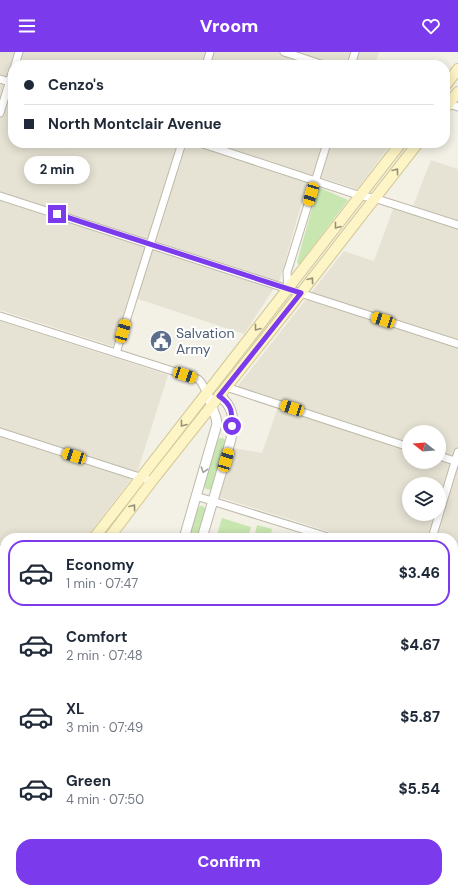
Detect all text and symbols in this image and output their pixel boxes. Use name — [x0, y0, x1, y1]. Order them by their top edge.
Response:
text: Vroom — [200, 14, 258, 38]
icon: menu — [16, 15, 38, 37]
icon: heart — [420, 15, 442, 37]
text: Cenzo's — [48, 75, 104, 95]
text: North Montclair Avenue — [48, 114, 222, 134]
callout: 2 min — [24, 156, 90, 184]
text: 2 min — [40, 161, 74, 178]
one-way arrow — [391, 168, 398, 175]
car — [302, 181, 320, 207]
route end — [48, 205, 66, 223]
one-way arrow — [335, 222, 342, 229]
one-way arrow — [307, 278, 314, 285]
car — [370, 311, 396, 329]
car — [114, 318, 132, 344]
place label: Salvation Army — [176, 324, 235, 358]
one-way arrow — [254, 324, 261, 331]
public building icon: Salvation Army — [148, 328, 174, 354]
car — [172, 366, 198, 384]
car — [279, 399, 305, 417]
route start — [223, 417, 241, 435]
one-way arrow — [180, 419, 187, 426]
north arrow — [402, 425, 446, 469]
map controls — [402, 425, 446, 521]
car — [61, 447, 87, 465]
car — [217, 447, 235, 473]
one-way arrow — [200, 466, 209, 473]
button: layers — [402, 477, 446, 521]
one-way arrow — [128, 504, 135, 511]
icon: car — [18, 555, 54, 591]
text: Economy — [66, 555, 134, 575]
text: $3.46 — [399, 563, 440, 583]
text: 1 min · 07:47 — [66, 575, 138, 592]
icon: car — [18, 627, 54, 663]
text: Comfort — [66, 627, 127, 647]
text: $4.67 — [400, 635, 440, 655]
text: 2 min · 07:48 — [66, 647, 143, 664]
icon: car — [18, 699, 54, 735]
text: XL — [66, 699, 84, 719]
text: $5.87 — [400, 707, 440, 727]
text: 3 min · 07:49 — [66, 719, 143, 736]
icon: car — [18, 771, 54, 807]
text: Green — [66, 771, 111, 791]
text: $5.54 — [399, 779, 440, 799]
text: 4 min · 07:50 — [66, 791, 144, 808]
button: Confirm — [16, 839, 442, 885]

